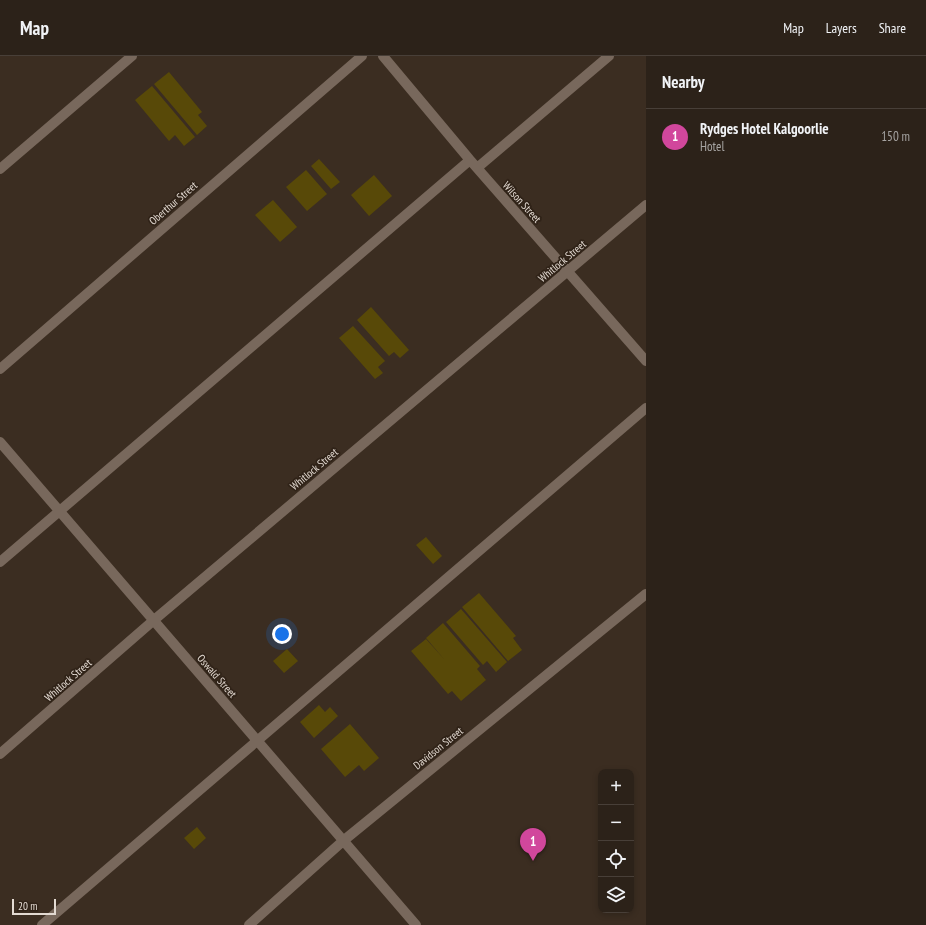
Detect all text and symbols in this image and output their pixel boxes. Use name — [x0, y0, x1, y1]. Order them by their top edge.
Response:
text: Map — [20, 16, 49, 40]
text: Map — [783, 19, 804, 37]
text: Layers — [826, 19, 857, 37]
text: Share — [879, 19, 906, 37]
text: Nearby — [662, 71, 705, 93]
text: Rydges Hotel Kalgoorlie — [700, 119, 829, 138]
text: 1 — [672, 128, 678, 145]
text: 150 m — [881, 128, 910, 145]
text: Hotel — [700, 138, 724, 155]
street label: Oberthur Street — [146, 178, 200, 228]
street label: Wilson Street — [500, 178, 544, 226]
street label: Whitlock Street — [535, 237, 589, 285]
street label: Whitlock Street — [287, 445, 341, 493]
your location — [272, 624, 292, 644]
street label: Oswald Street — [194, 651, 240, 701]
street label: Whitlock Street — [42, 656, 94, 704]
street label: Davidson Street — [410, 724, 466, 772]
map controls — [598, 769, 634, 913]
button: + — [598, 769, 634, 805]
button: − — [598, 805, 634, 841]
pin: 1 — [520, 828, 546, 861]
button: locate — [598, 841, 634, 877]
button: layers — [598, 877, 634, 913]
scale bar — [12, 897, 56, 916]
text: 20 m — [18, 899, 37, 913]

